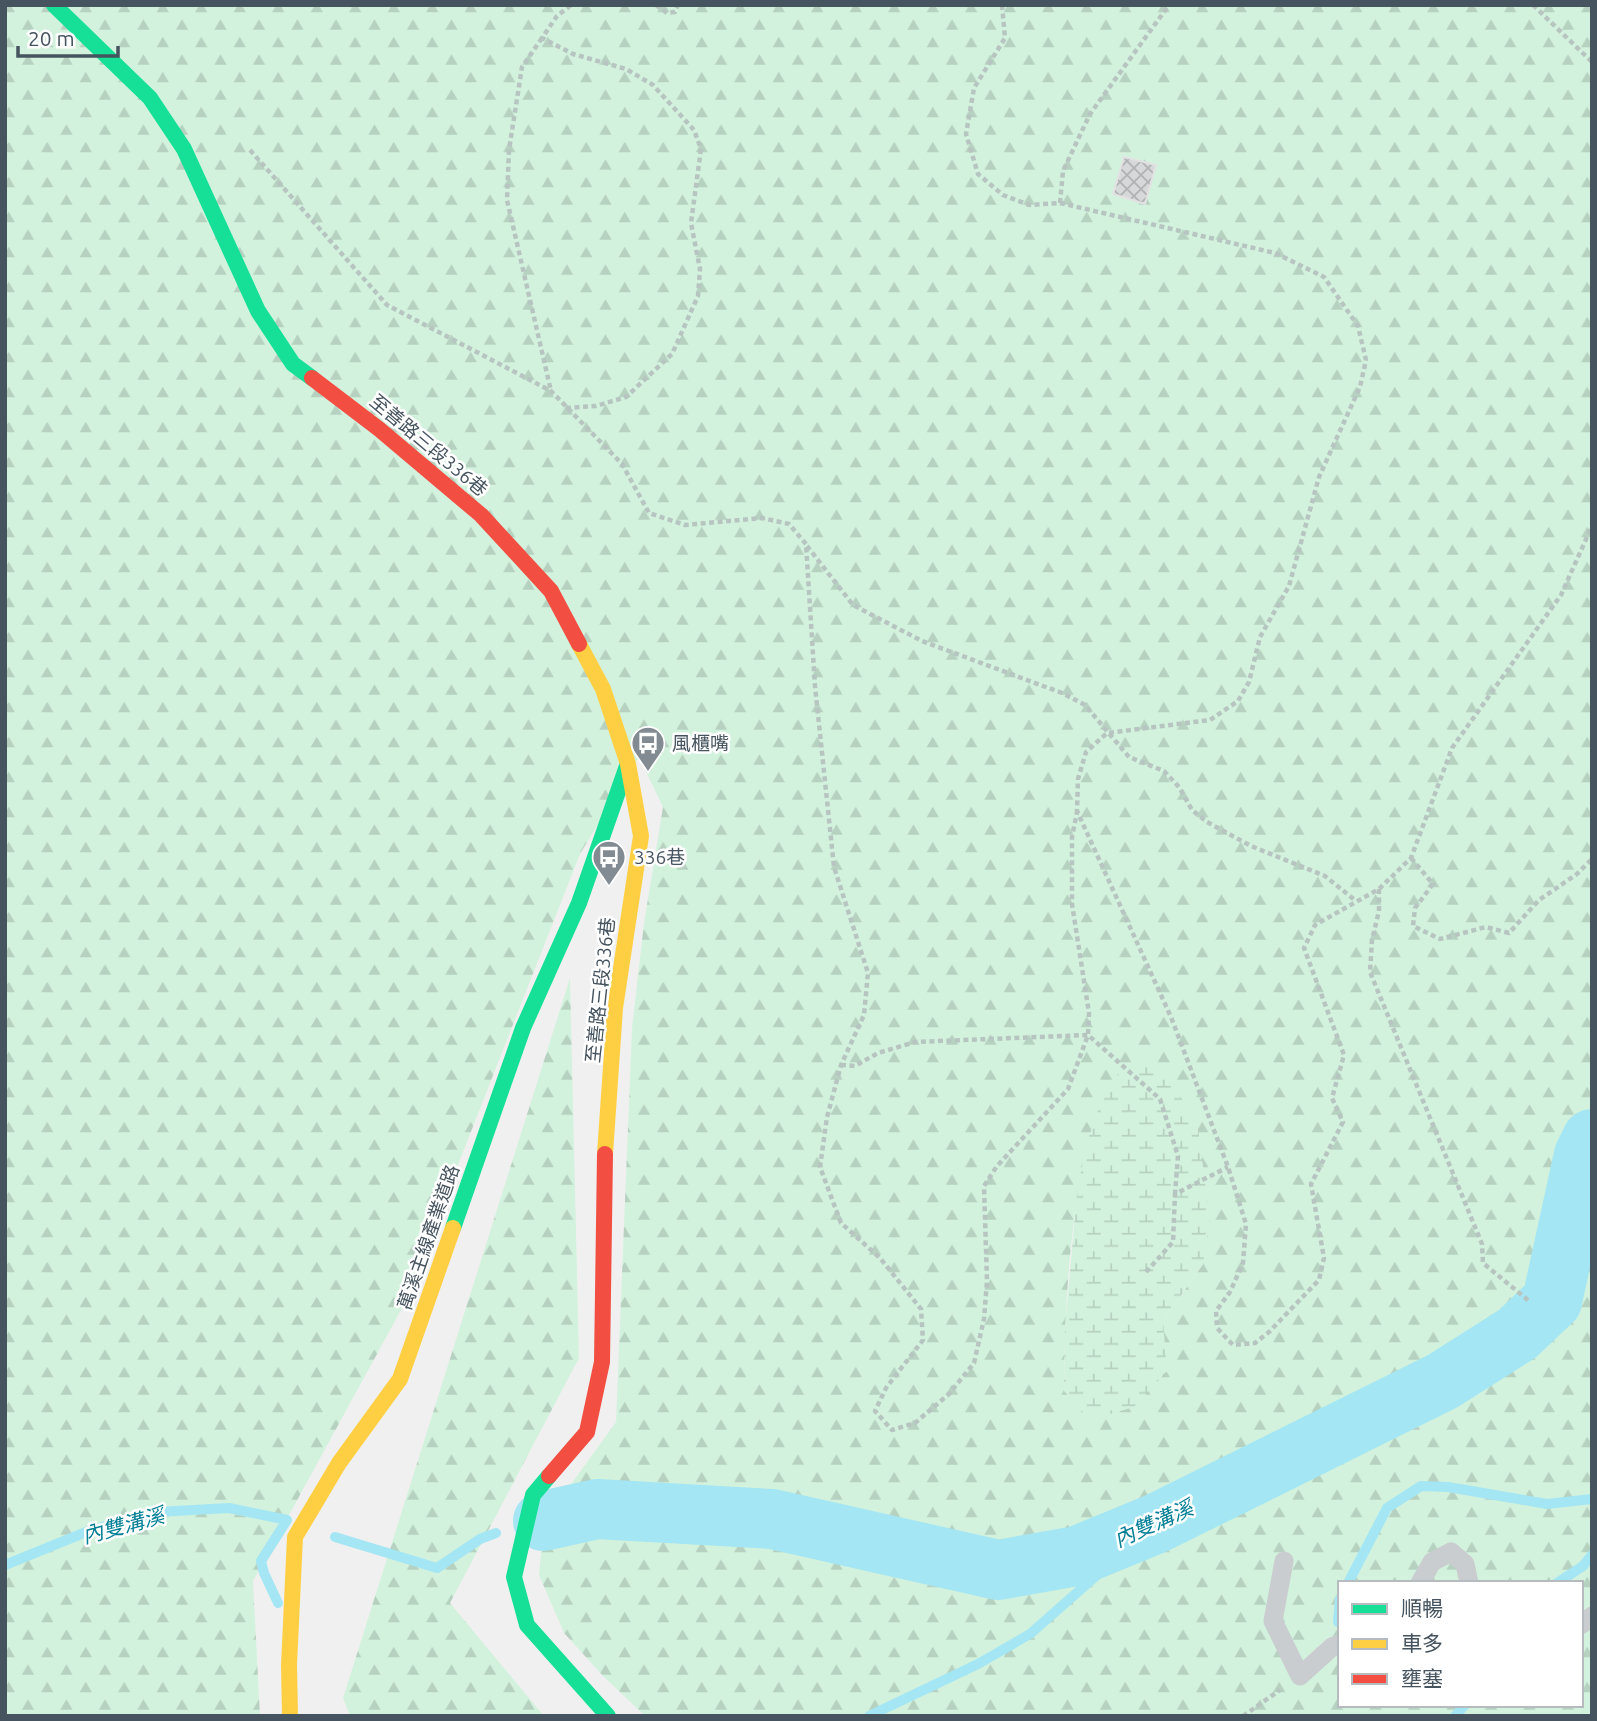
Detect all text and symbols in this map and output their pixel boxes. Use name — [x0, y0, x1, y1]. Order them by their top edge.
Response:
scale bar — [18, 14, 117, 58]
text: 20 m — [28, 26, 75, 50]
street label: 至善路三段336巷 — [366, 390, 492, 500]
bus stop icon: 風櫃嘴 — [629, 724, 667, 773]
place label: 風櫃嘴 — [672, 732, 729, 754]
bus stop icon: 336巷 — [590, 838, 628, 887]
place label: 336巷 — [634, 846, 685, 868]
street label: 至善路三段336巷 — [581, 916, 619, 1064]
street label: 萬溪主線產業道路 — [393, 1162, 463, 1312]
water label: 內雙溝溪 — [1110, 1494, 1199, 1551]
water label: 內雙溝溪 — [79, 1502, 170, 1547]
legend — [1338, 1581, 1583, 1707]
text: 順暢 — [1401, 1596, 1443, 1620]
text: 車多 — [1401, 1631, 1443, 1655]
text: 壅塞 — [1401, 1666, 1443, 1690]

